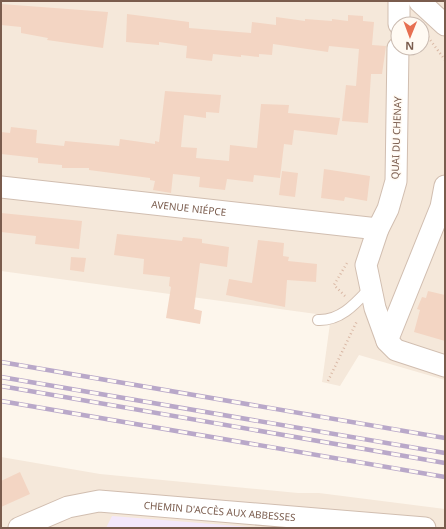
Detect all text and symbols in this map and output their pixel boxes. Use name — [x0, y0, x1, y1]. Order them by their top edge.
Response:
north arrow — [390, 16, 430, 56]
text: N — [405, 39, 414, 54]
street label: QUAI DU CHENAY — [388, 96, 404, 180]
street label: AVENUE NIÉPCE — [151, 197, 227, 219]
street label: CHEMIN D'ACCÈS AUX ABBESSES — [143, 498, 297, 524]

